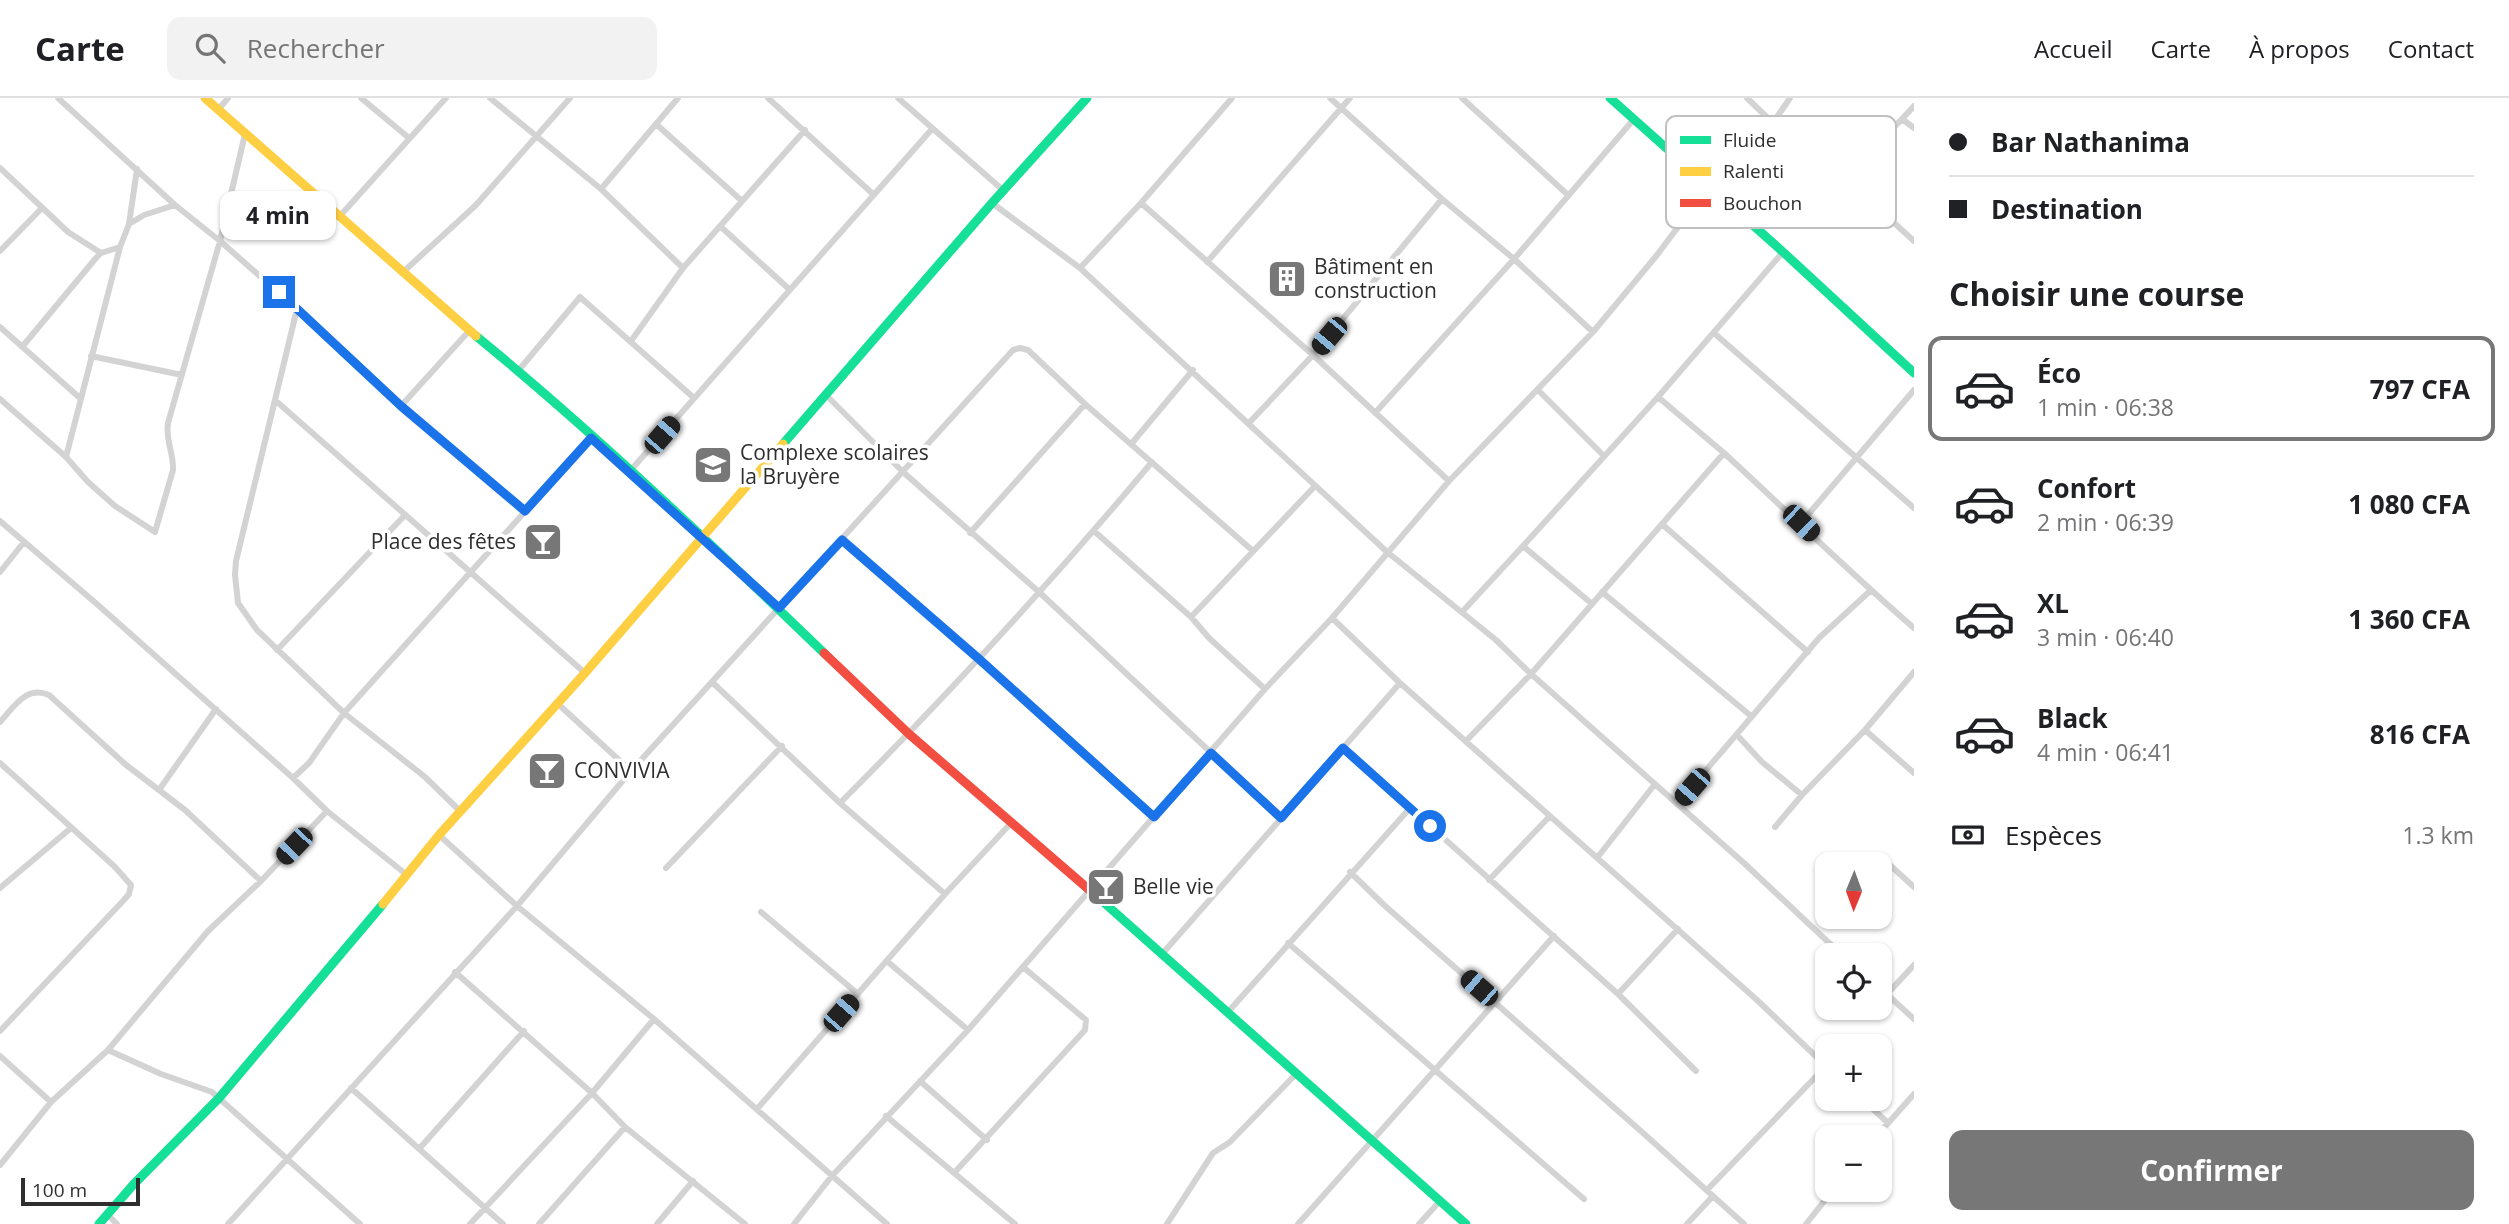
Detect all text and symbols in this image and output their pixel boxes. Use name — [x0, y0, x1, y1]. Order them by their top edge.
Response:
search box — [167, 17, 657, 80]
text: Carte — [35, 26, 125, 71]
icon: search — [191, 29, 229, 67]
text: Rechercher — [247, 30, 385, 66]
text: Accueil — [2034, 32, 2113, 65]
text: Carte — [2151, 32, 2211, 65]
text: À propos — [2249, 32, 2350, 65]
text: Contact — [2388, 32, 2474, 65]
legend — [1666, 116, 1896, 228]
text: Bar Nathanima — [1991, 124, 2190, 160]
text: Fluide — [1723, 127, 1776, 153]
text: Ralenti — [1723, 158, 1784, 184]
callout: 4 min — [221, 190, 337, 240]
text: Bouchon — [1723, 190, 1802, 216]
text: Destination — [1991, 191, 2143, 227]
text: 4 min — [246, 199, 310, 231]
place label: Bâtiment en construction — [1314, 252, 1437, 304]
building icon: Bâtiment en construction — [1266, 258, 1308, 300]
text: Choisir une course — [1949, 272, 2244, 315]
route end — [263, 276, 295, 308]
car — [1308, 313, 1351, 359]
text: Éco — [2037, 355, 2081, 391]
icon: car — [1953, 357, 2016, 420]
text: 797 CFA — [2370, 371, 2470, 407]
text: 1 min · 06:38 — [2037, 391, 2174, 423]
car — [641, 412, 684, 458]
place label: Complexe scolaires la Bruyère — [740, 438, 929, 490]
school or university icon: Complexe scolaires la Bruyère — [692, 444, 734, 486]
text: Confort — [2037, 470, 2136, 506]
icon: car — [1953, 472, 2016, 535]
text: 1 080 CFA — [2348, 486, 2470, 522]
car — [1779, 501, 1824, 545]
text: 2 min · 06:39 — [2037, 506, 2174, 538]
bar icon: Place des fêtes — [522, 521, 564, 563]
place label: Place des fêtes — [371, 527, 516, 555]
text: XL — [2037, 585, 2069, 621]
icon: car — [1953, 587, 2016, 650]
text: 1 360 CFA — [2348, 601, 2470, 637]
text: 3 min · 06:40 — [2037, 621, 2174, 653]
text: Black — [2037, 700, 2108, 736]
icon: car — [1953, 702, 2016, 765]
text: 816 CFA — [2370, 716, 2470, 752]
text: 4 min · 06:41 — [2037, 736, 2174, 768]
bar icon: CONVIVIA — [526, 750, 568, 792]
place label: CONVIVIA — [574, 756, 670, 784]
car — [1671, 764, 1714, 810]
route start — [1414, 810, 1446, 842]
icon: cash — [1949, 816, 1987, 854]
text: Espèces — [2005, 817, 2102, 853]
text: 1.3 km — [2402, 819, 2474, 851]
car — [272, 824, 317, 868]
north arrow — [1815, 852, 1892, 929]
map controls — [1815, 852, 1892, 1202]
bar icon: Belle vie — [1085, 866, 1127, 908]
place label: Belle vie — [1133, 872, 1214, 900]
button: locate — [1815, 943, 1892, 1020]
car — [1457, 966, 1502, 1010]
car — [820, 990, 863, 1036]
button: + — [1815, 1034, 1892, 1111]
button: − — [1815, 1125, 1892, 1202]
button: Confirmer — [1949, 1130, 2474, 1210]
scale bar — [21, 1175, 140, 1207]
text: 100 m — [32, 1177, 87, 1203]

